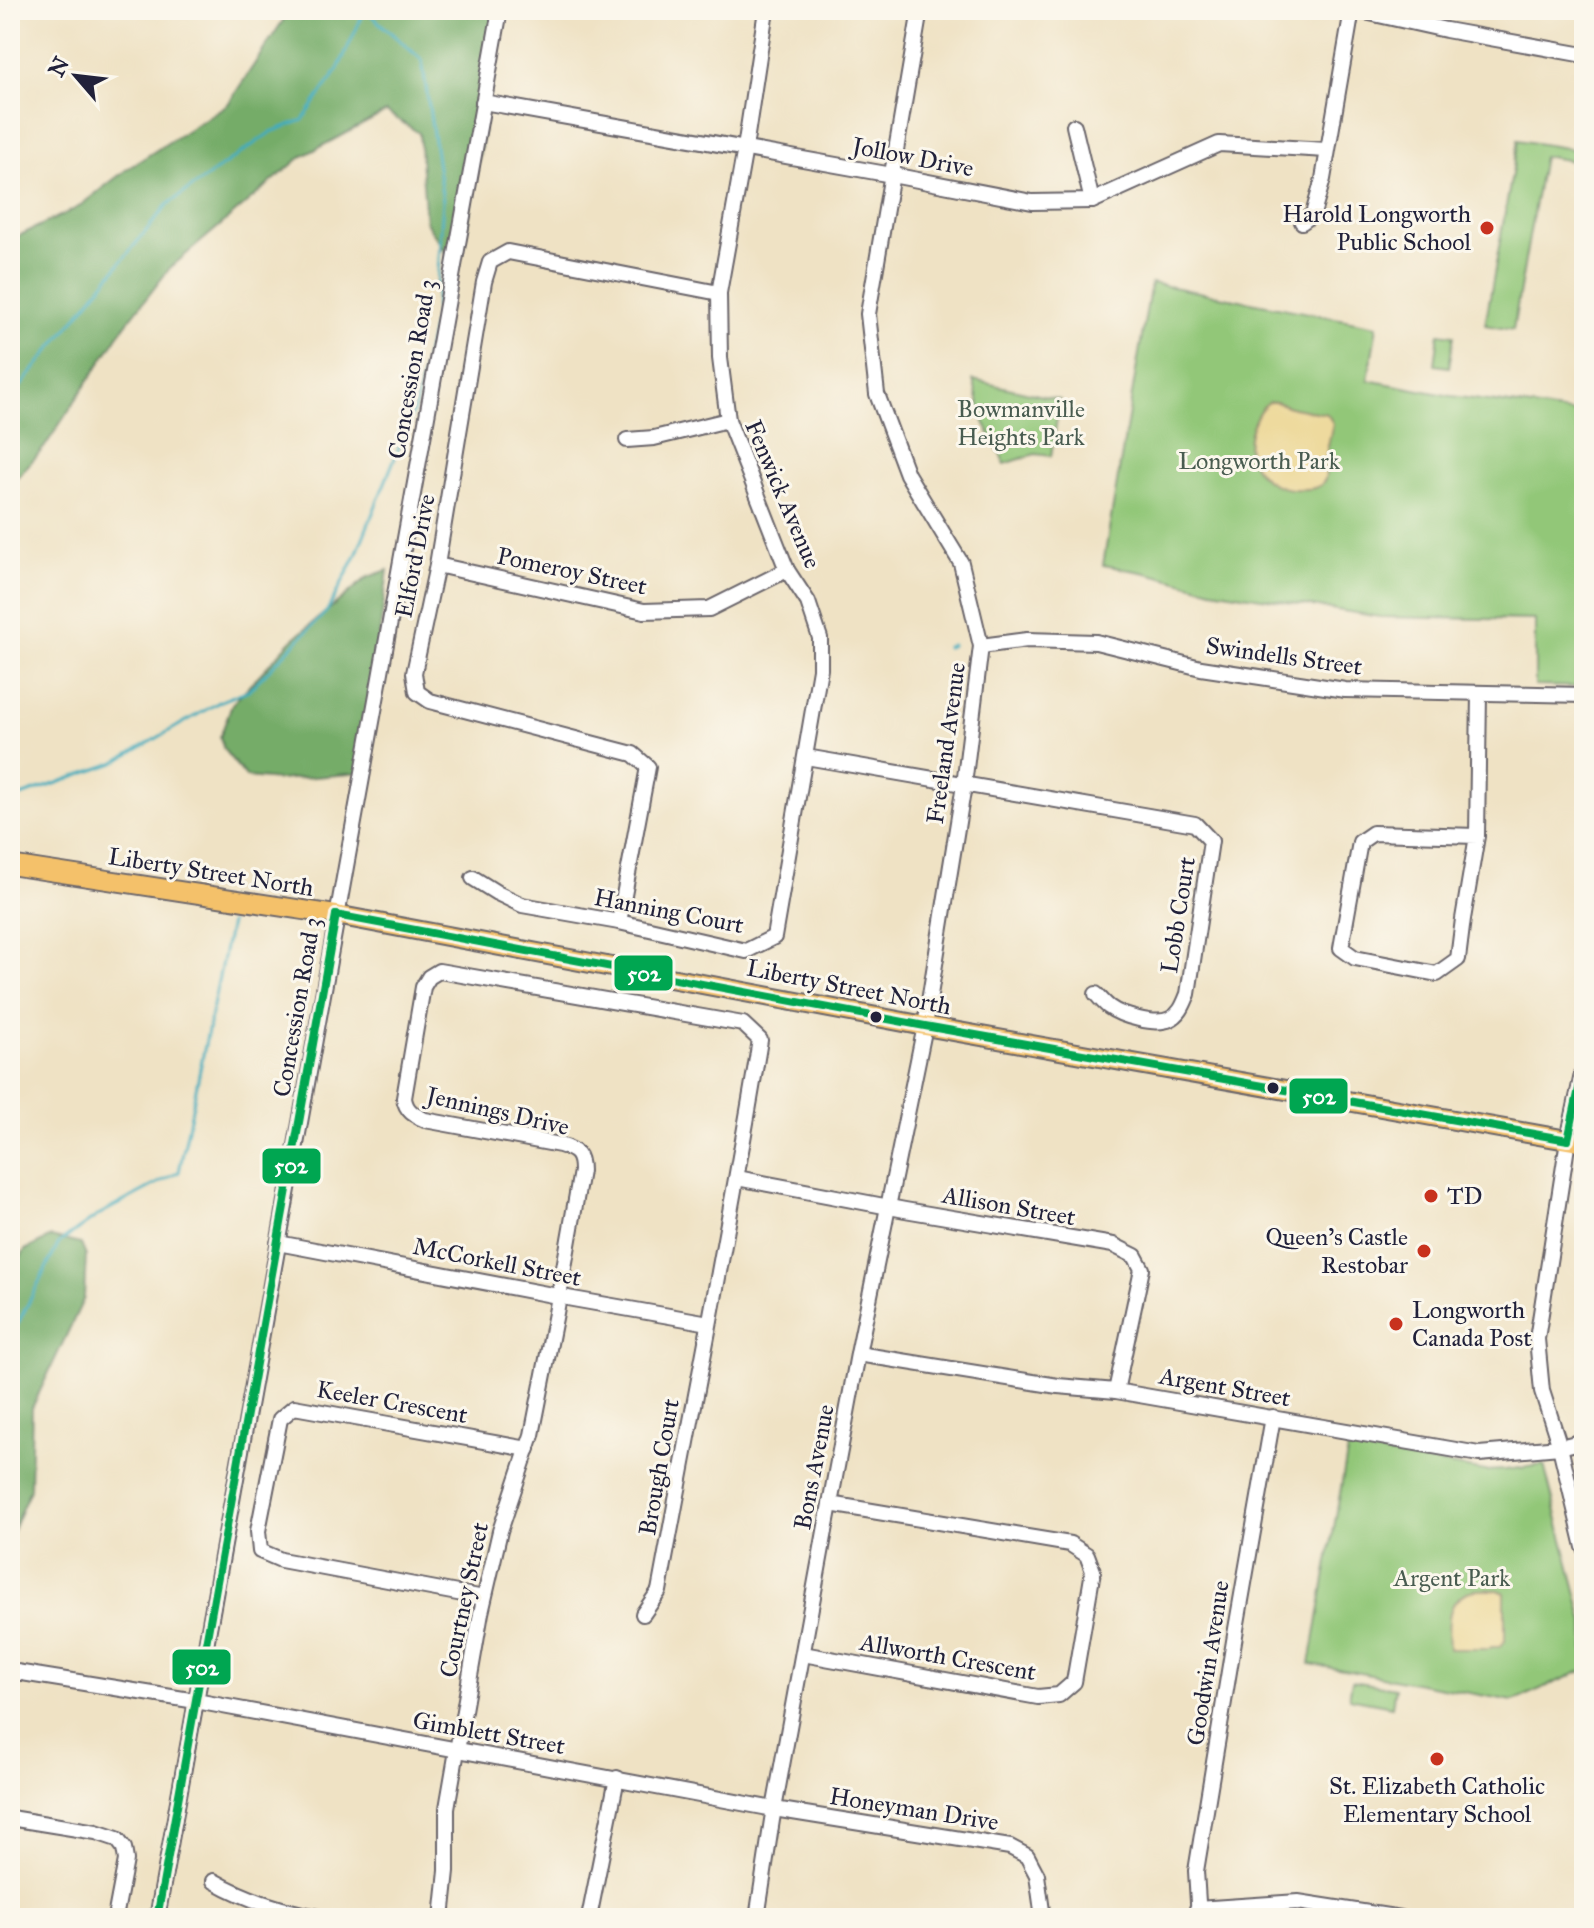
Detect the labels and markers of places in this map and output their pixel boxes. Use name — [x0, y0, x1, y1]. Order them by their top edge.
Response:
place label: Harold Longworth Public School — [1282, 199, 1471, 257]
marker: Harold Longworth Public School — [1478, 219, 1496, 237]
unlabelled marker — [868, 1009, 884, 1025]
unlabelled marker — [1265, 1080, 1281, 1096]
place label: TD — [1447, 1181, 1482, 1211]
marker: TD — [1422, 1187, 1440, 1205]
place label: Queen's Castle Restobar — [1265, 1222, 1408, 1280]
marker: Queen's Castle Restobar — [1415, 1242, 1433, 1260]
place label: Longworth Canada Post — [1412, 1295, 1532, 1353]
marker: Longworth Canada Post — [1387, 1315, 1405, 1333]
marker: St. Elizabeth Catholic Elementary School — [1428, 1750, 1446, 1768]
place label: St. Elizabeth Catholic Elementary School — [1329, 1771, 1545, 1829]

